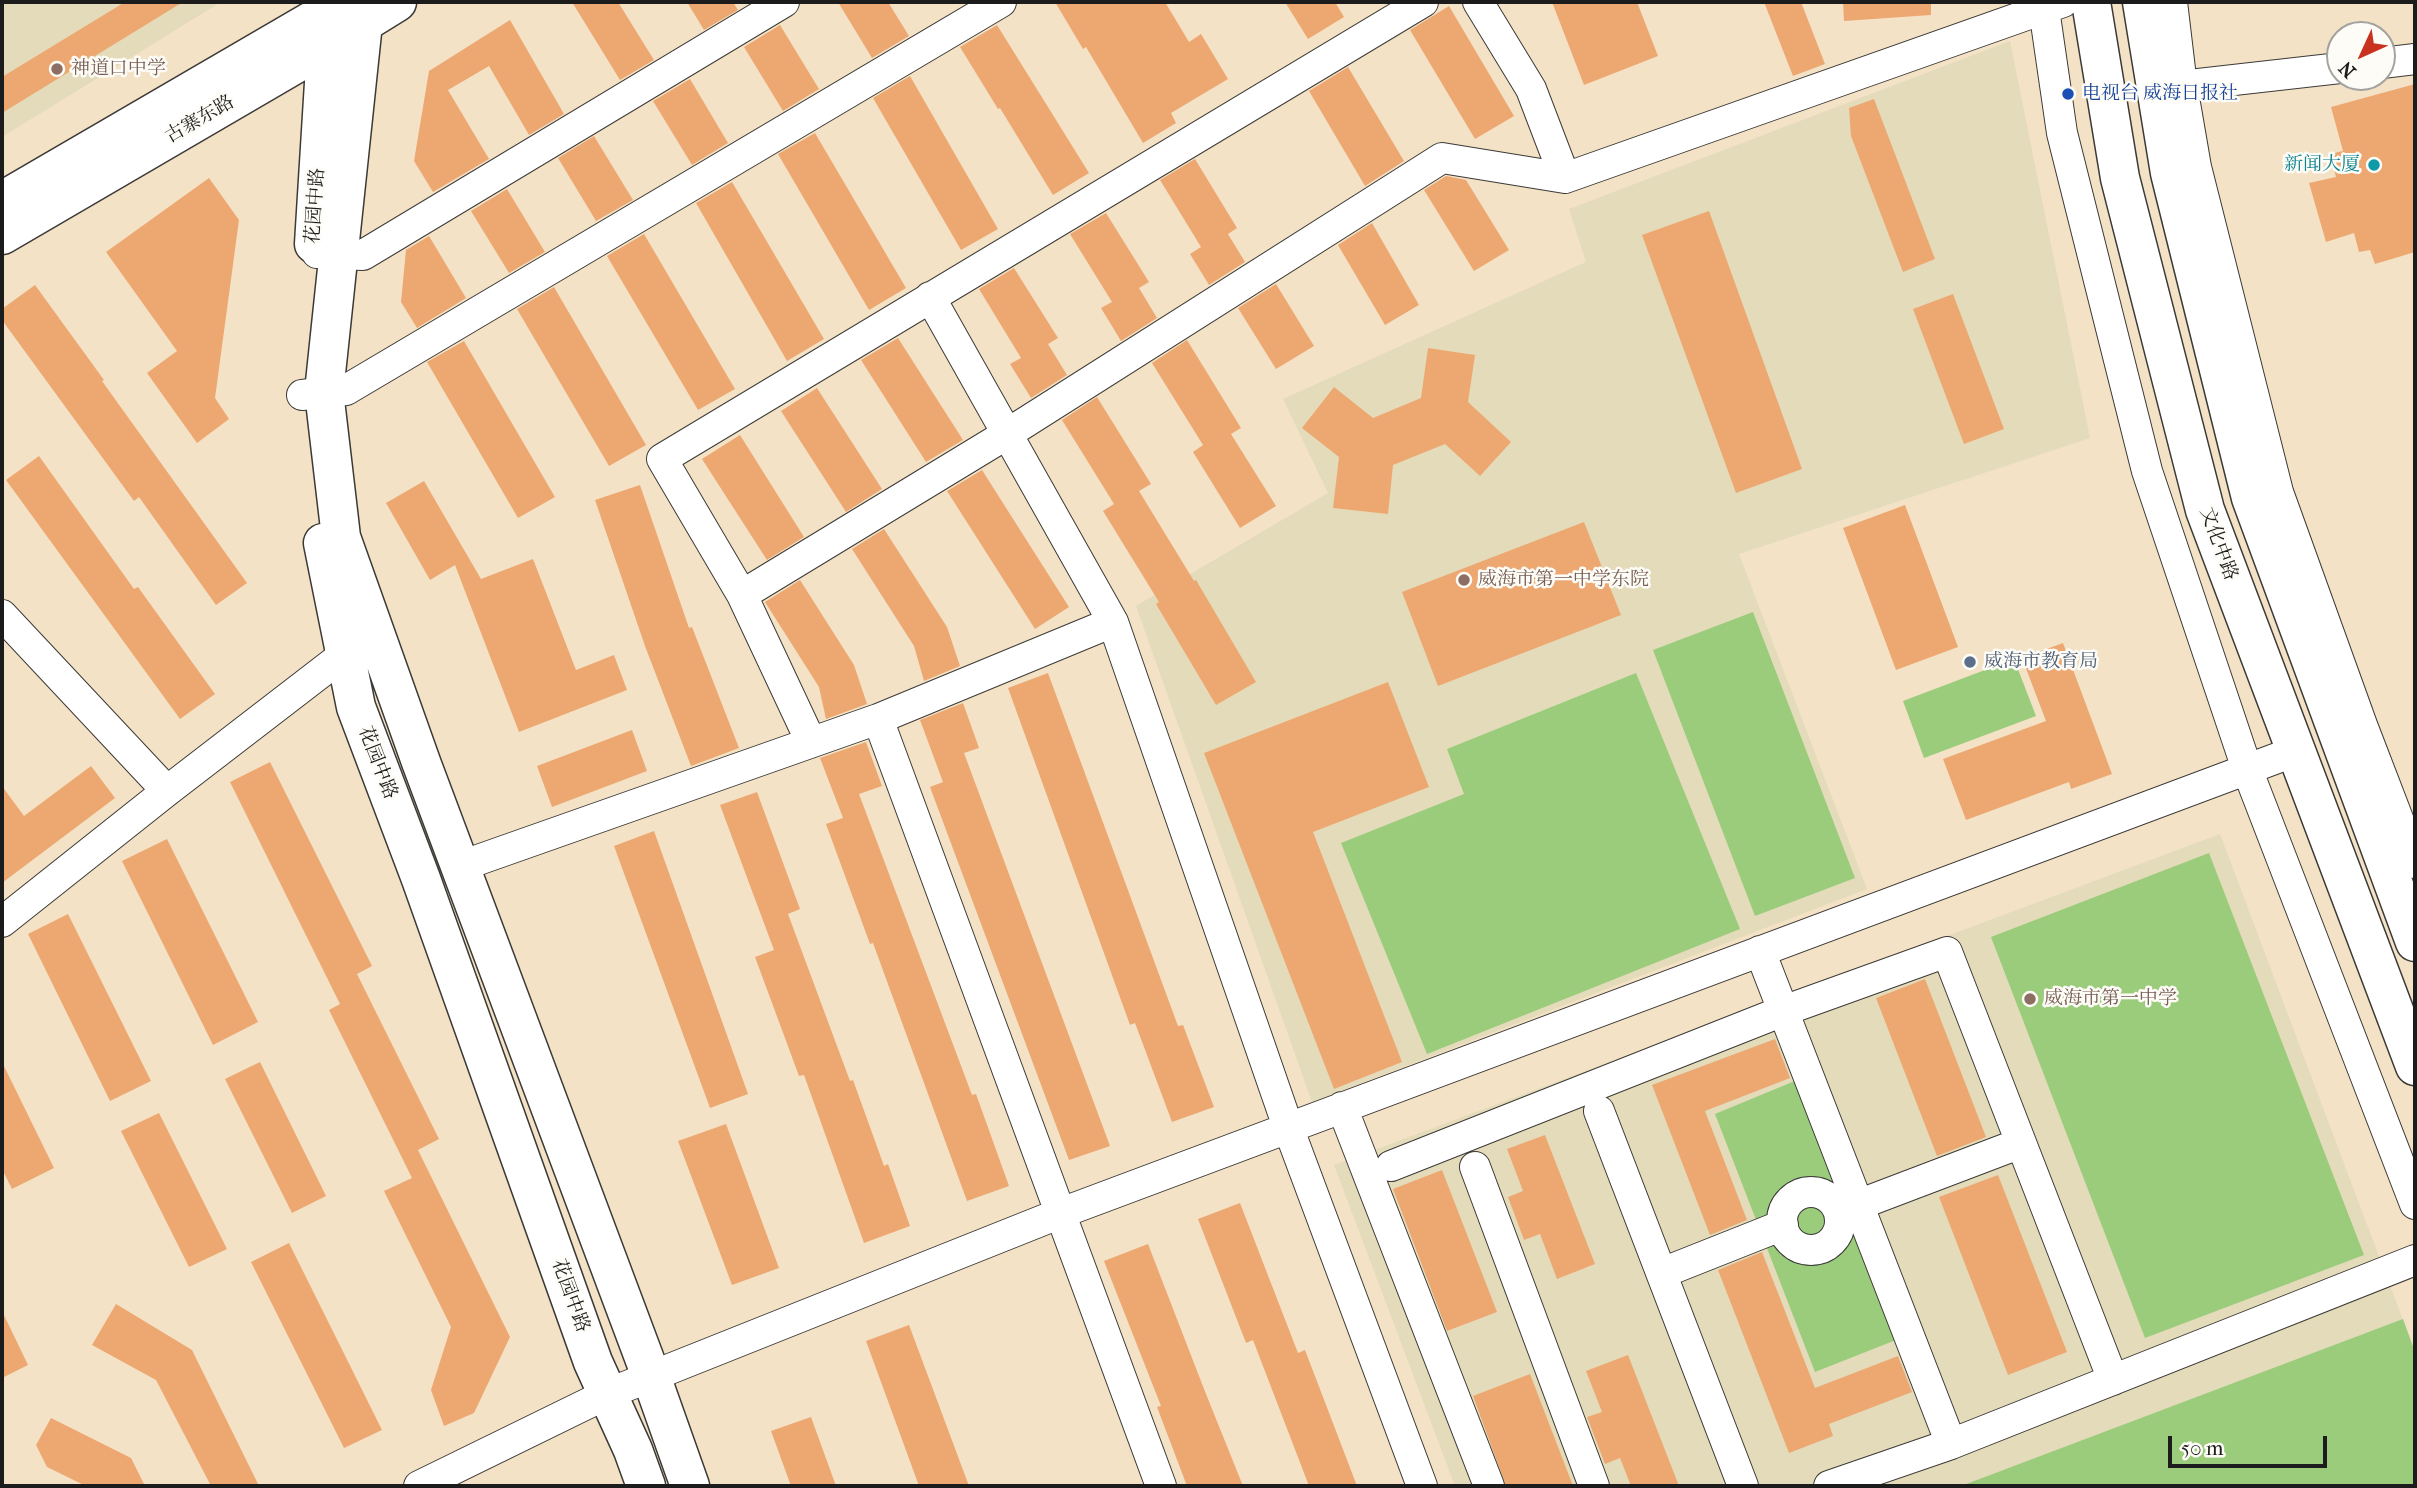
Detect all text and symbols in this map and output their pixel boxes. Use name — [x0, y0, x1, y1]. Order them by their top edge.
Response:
north arrow — [2326, 21, 2396, 91]
text: N — [2335, 57, 2360, 82]
place label: 神道口中学 — [71, 58, 166, 80]
marker: 神道口中学 — [49, 61, 65, 77]
place label: 电视台 威海日报社 — [2082, 83, 2238, 105]
marker: 电视台 威海日报社 — [2060, 86, 2076, 102]
street label: 古寨东路 — [161, 91, 239, 149]
place label: 新闻大厦 — [2284, 154, 2360, 176]
marker: 新闻大厦 — [2366, 157, 2382, 173]
street label: 花园中路 — [302, 167, 330, 245]
street label: 文化中路 — [2194, 504, 2242, 584]
place label: 威海市第一中学东院 — [1478, 569, 1649, 591]
marker: 威海市第一中学东院 — [1456, 572, 1472, 588]
place label: 威海市教育局 — [1984, 651, 2098, 673]
marker: 威海市教育局 — [1962, 654, 1978, 670]
street label: 花园中路 — [353, 723, 401, 803]
place label: 威海市第一中学 — [2044, 988, 2177, 1010]
marker: 威海市第一中学 — [2022, 991, 2038, 1007]
street label: 花园中路 — [546, 1256, 594, 1336]
scale bar — [2172, 1422, 2331, 1466]
text: 50 m — [2181, 1436, 2224, 1460]

